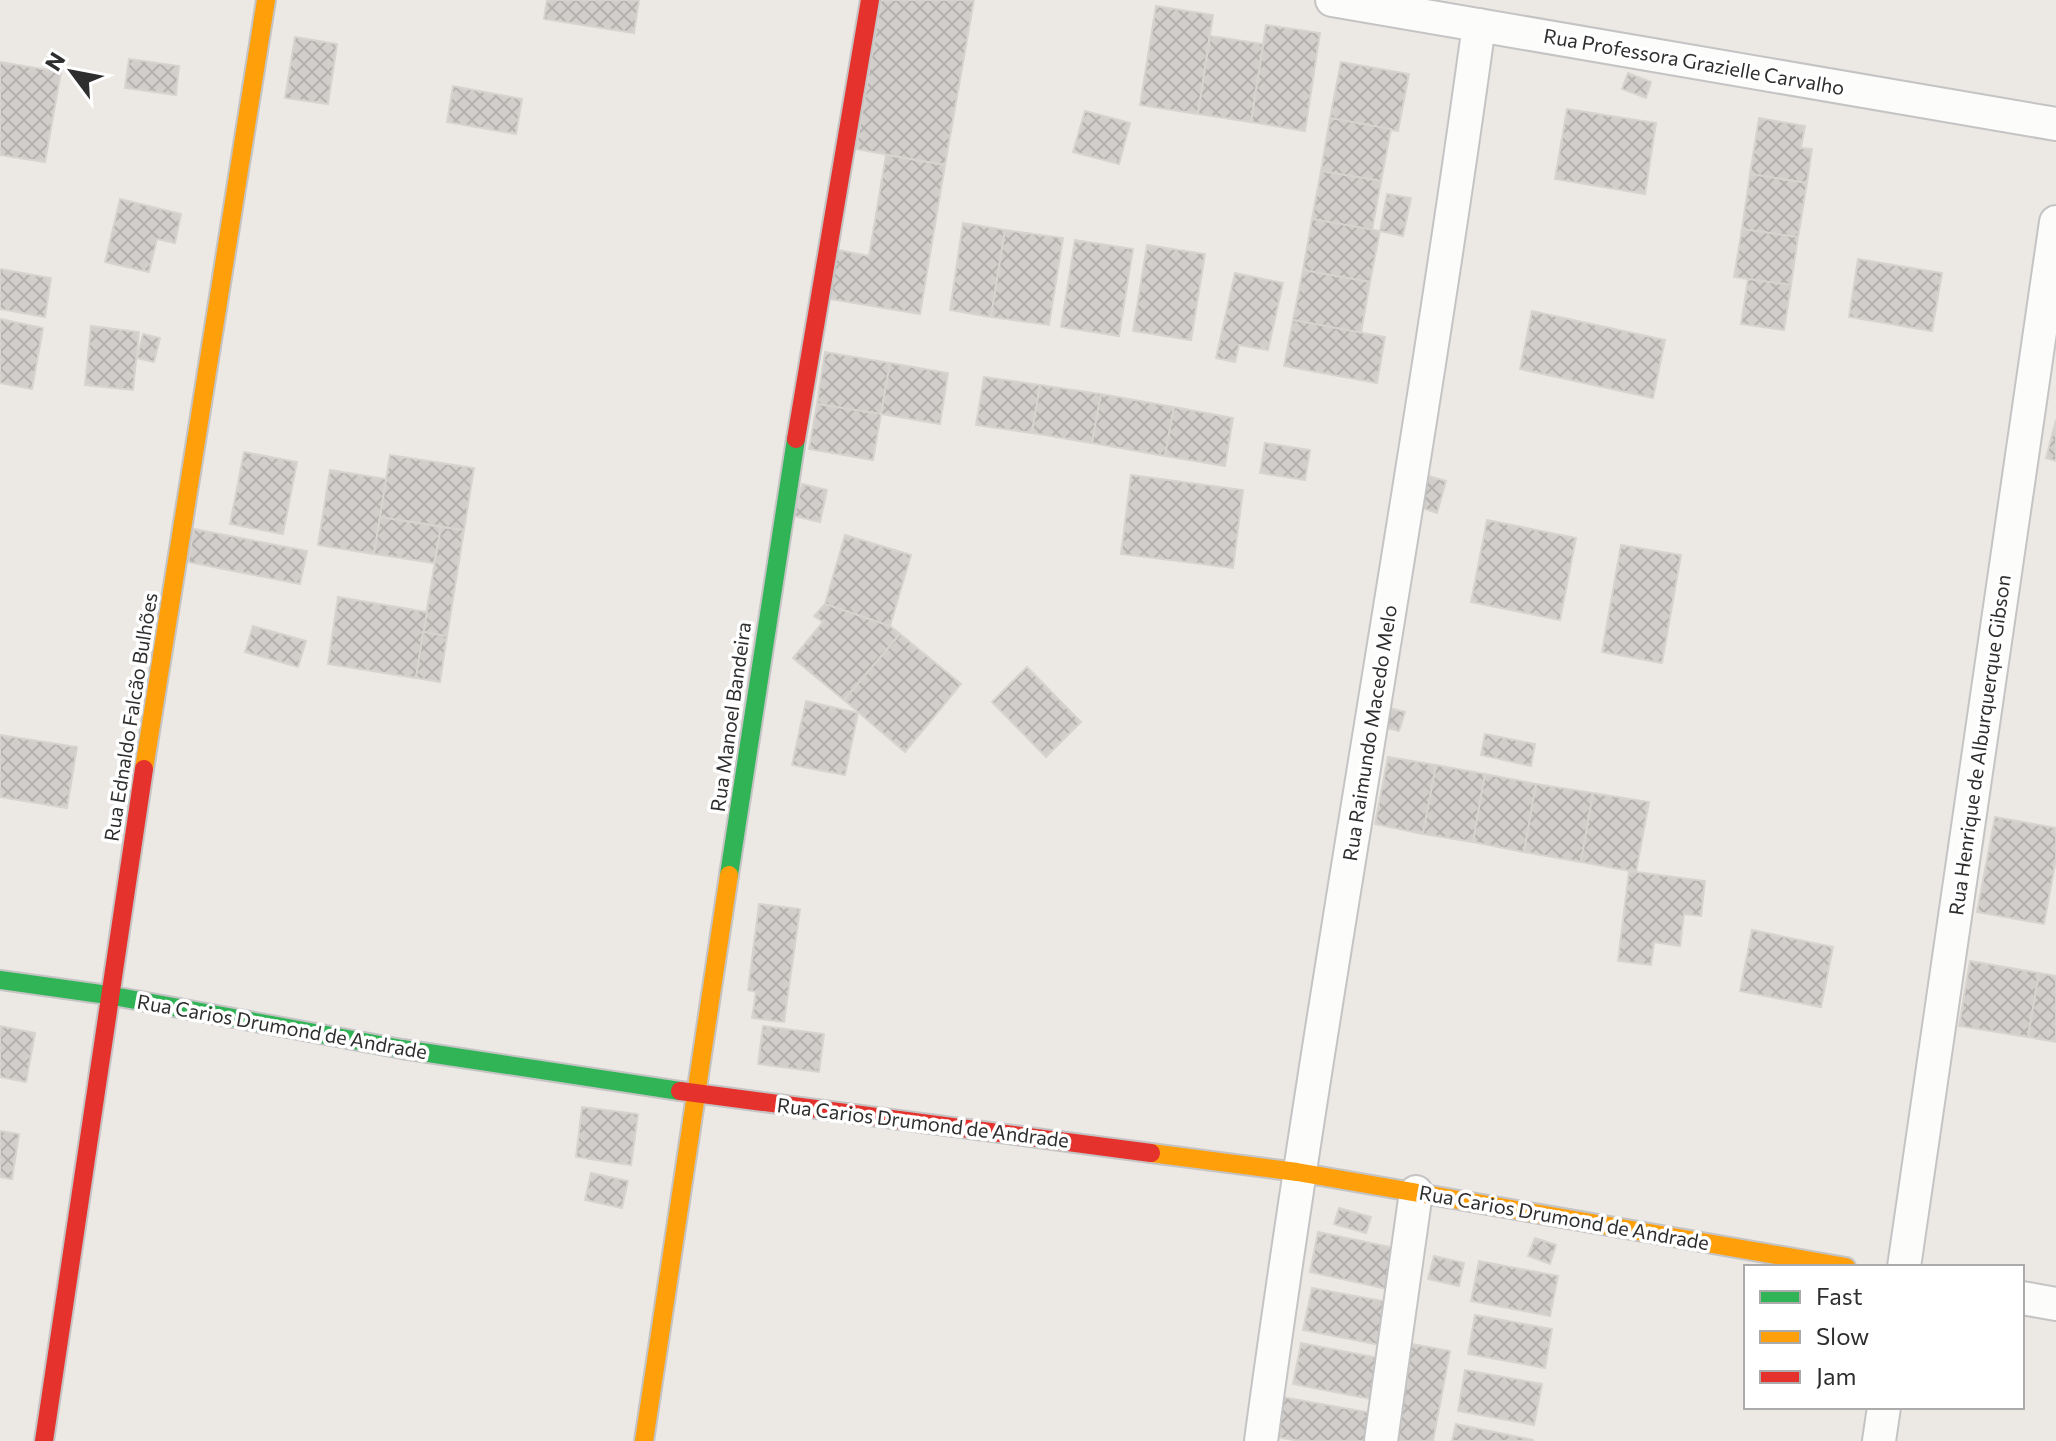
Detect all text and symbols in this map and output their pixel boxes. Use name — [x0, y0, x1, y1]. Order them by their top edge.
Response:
street label: Rua Professora Grazielle Carvalho — [1542, 23, 1847, 99]
north arrow — [32, 32, 112, 112]
text: N — [39, 47, 70, 75]
street label: Rua Henrique de Alburquerque Gibson — [1943, 573, 2015, 917]
street label: Rua Ednaldo Falcão Bulhões — [98, 591, 162, 843]
street label: Rua Raimundo Macedo Melo — [1337, 603, 1401, 863]
street label: Rua Manoel Bandeira — [705, 620, 755, 813]
street label: Rua Carios Drumond de Andrade — [135, 989, 429, 1063]
street label: Rua Carios Drumond de Andrade — [776, 1092, 1070, 1152]
street label: Rua Carios Drumond de Andrade — [1417, 1180, 1711, 1254]
legend — [1744, 1265, 2024, 1409]
text: Fast — [1816, 1281, 1863, 1310]
text: Slow — [1816, 1321, 1869, 1350]
text: Jam — [1816, 1361, 1856, 1390]

